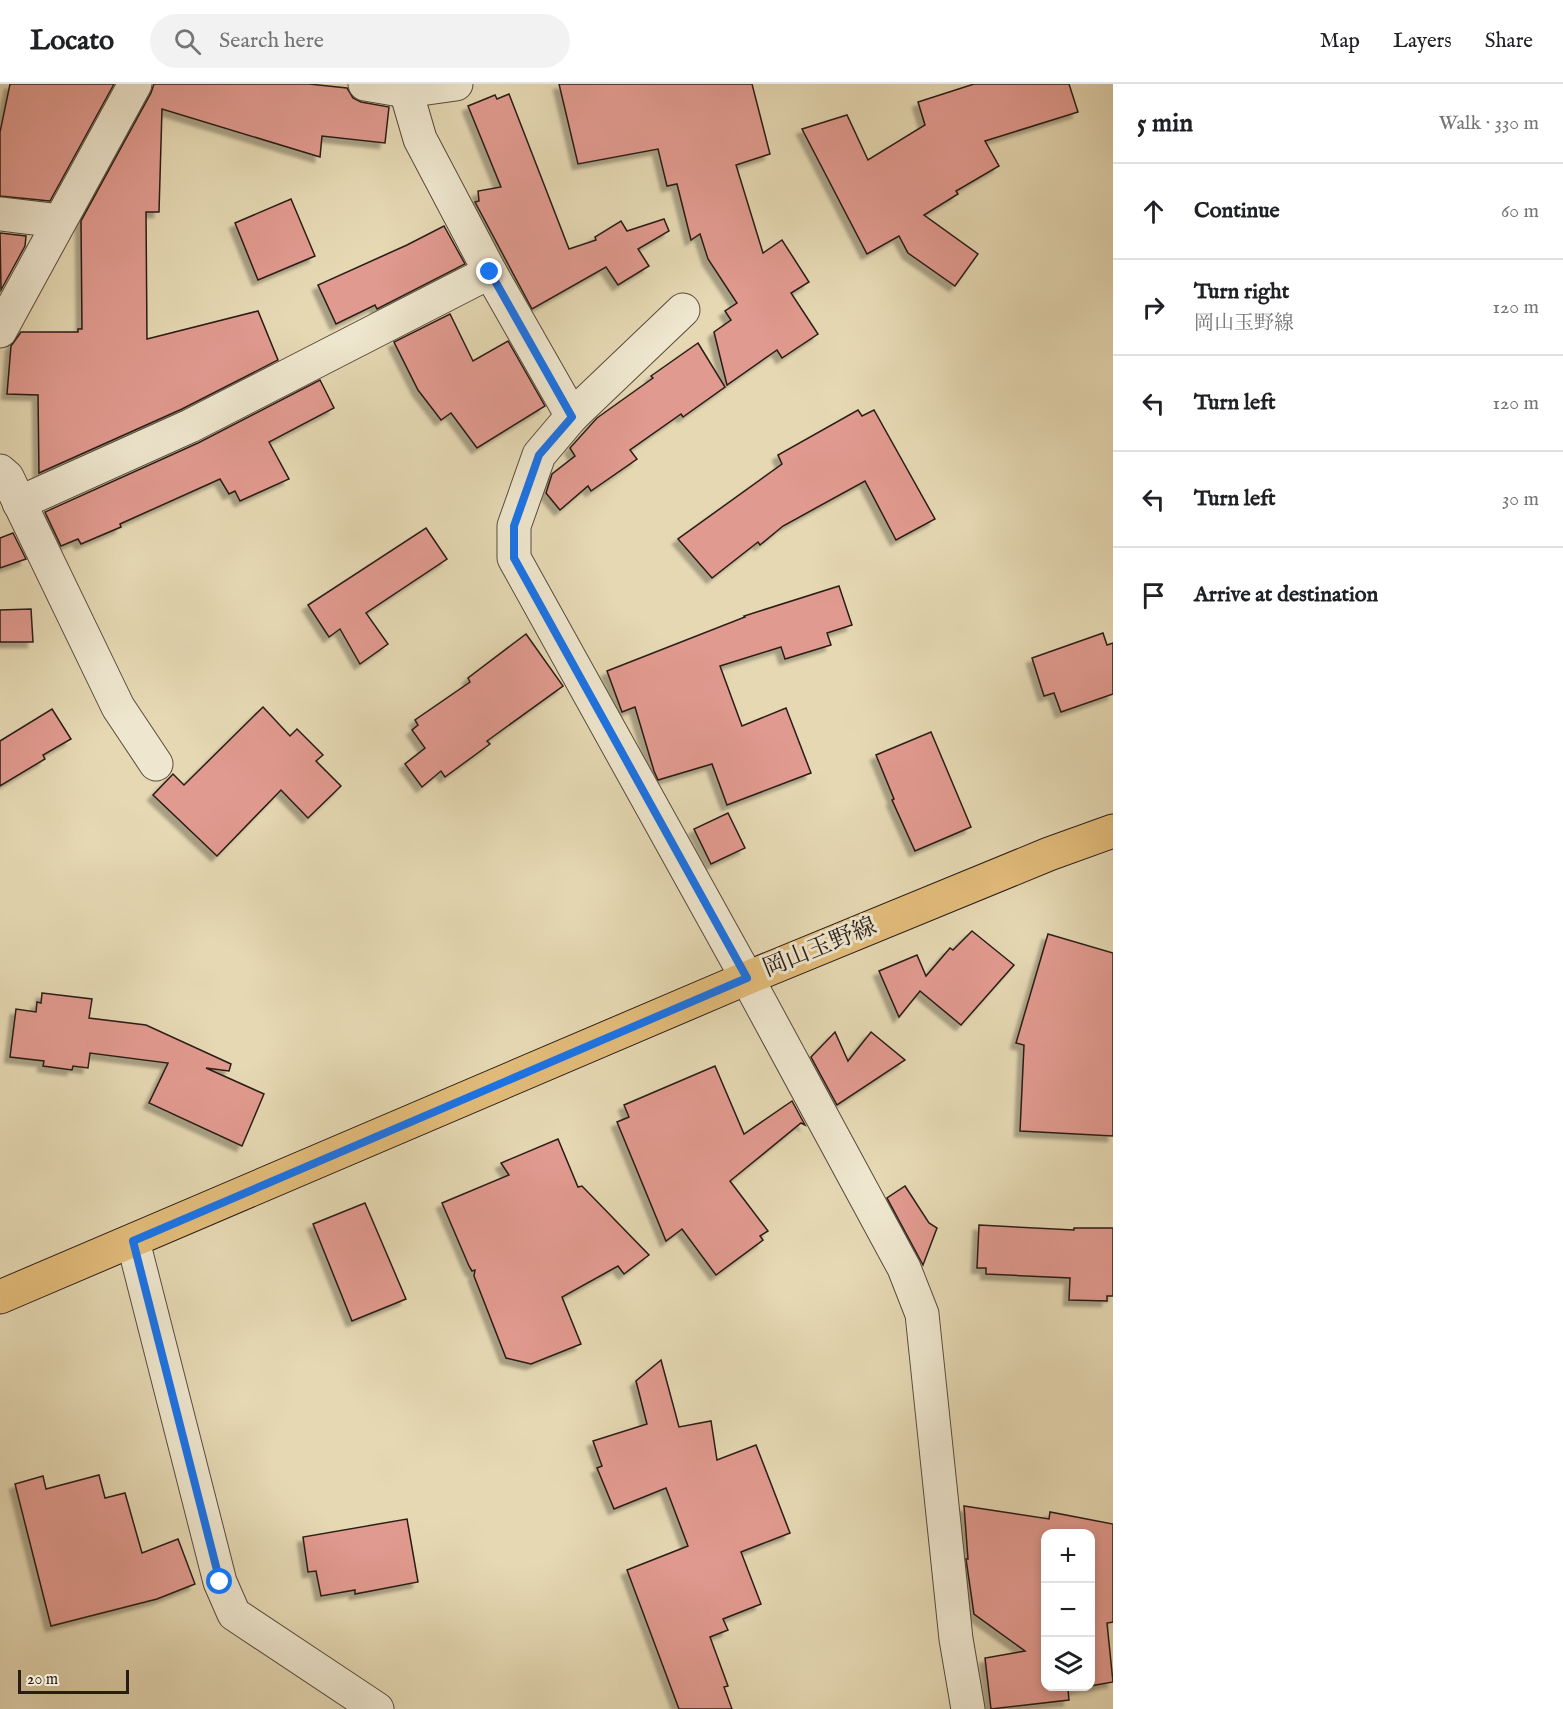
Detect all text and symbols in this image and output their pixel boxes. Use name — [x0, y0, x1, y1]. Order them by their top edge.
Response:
search box — [150, 14, 570, 68]
text: Locato — [30, 24, 114, 59]
icon: search — [171, 25, 204, 58]
text: Search here — [219, 27, 324, 55]
text: Map — [1320, 28, 1360, 55]
text: Layers — [1393, 28, 1452, 55]
text: Share — [1485, 28, 1533, 55]
text: 5 min — [1137, 107, 1193, 140]
text: Walk · 330 m — [1439, 111, 1539, 136]
icon: ahead — [1137, 195, 1170, 228]
text: Continue — [1194, 197, 1280, 225]
text: 60 m — [1501, 199, 1539, 224]
route end — [476, 258, 502, 284]
text: Turn right — [1194, 278, 1289, 306]
icon: right — [1137, 291, 1170, 324]
text: 120 m — [1493, 295, 1539, 320]
text: 岡山玉野線 — [1194, 311, 1294, 336]
icon: left — [1137, 387, 1170, 420]
text: Turn left — [1194, 389, 1276, 417]
text: 120 m — [1493, 391, 1539, 416]
icon: left — [1137, 483, 1170, 516]
text: Turn left — [1194, 485, 1276, 513]
text: 30 m — [1502, 487, 1539, 512]
icon: arrive — [1137, 579, 1170, 612]
text: Arrive at destination — [1194, 581, 1378, 609]
street label: 岡山玉野線 — [759, 911, 881, 985]
map controls — [1041, 1529, 1095, 1691]
button: + — [1041, 1529, 1095, 1583]
route start — [206, 1568, 232, 1594]
button: − — [1041, 1583, 1095, 1637]
button: layers — [1041, 1637, 1095, 1691]
scale bar — [18, 1667, 129, 1694]
text: 20 m — [27, 1670, 58, 1690]

